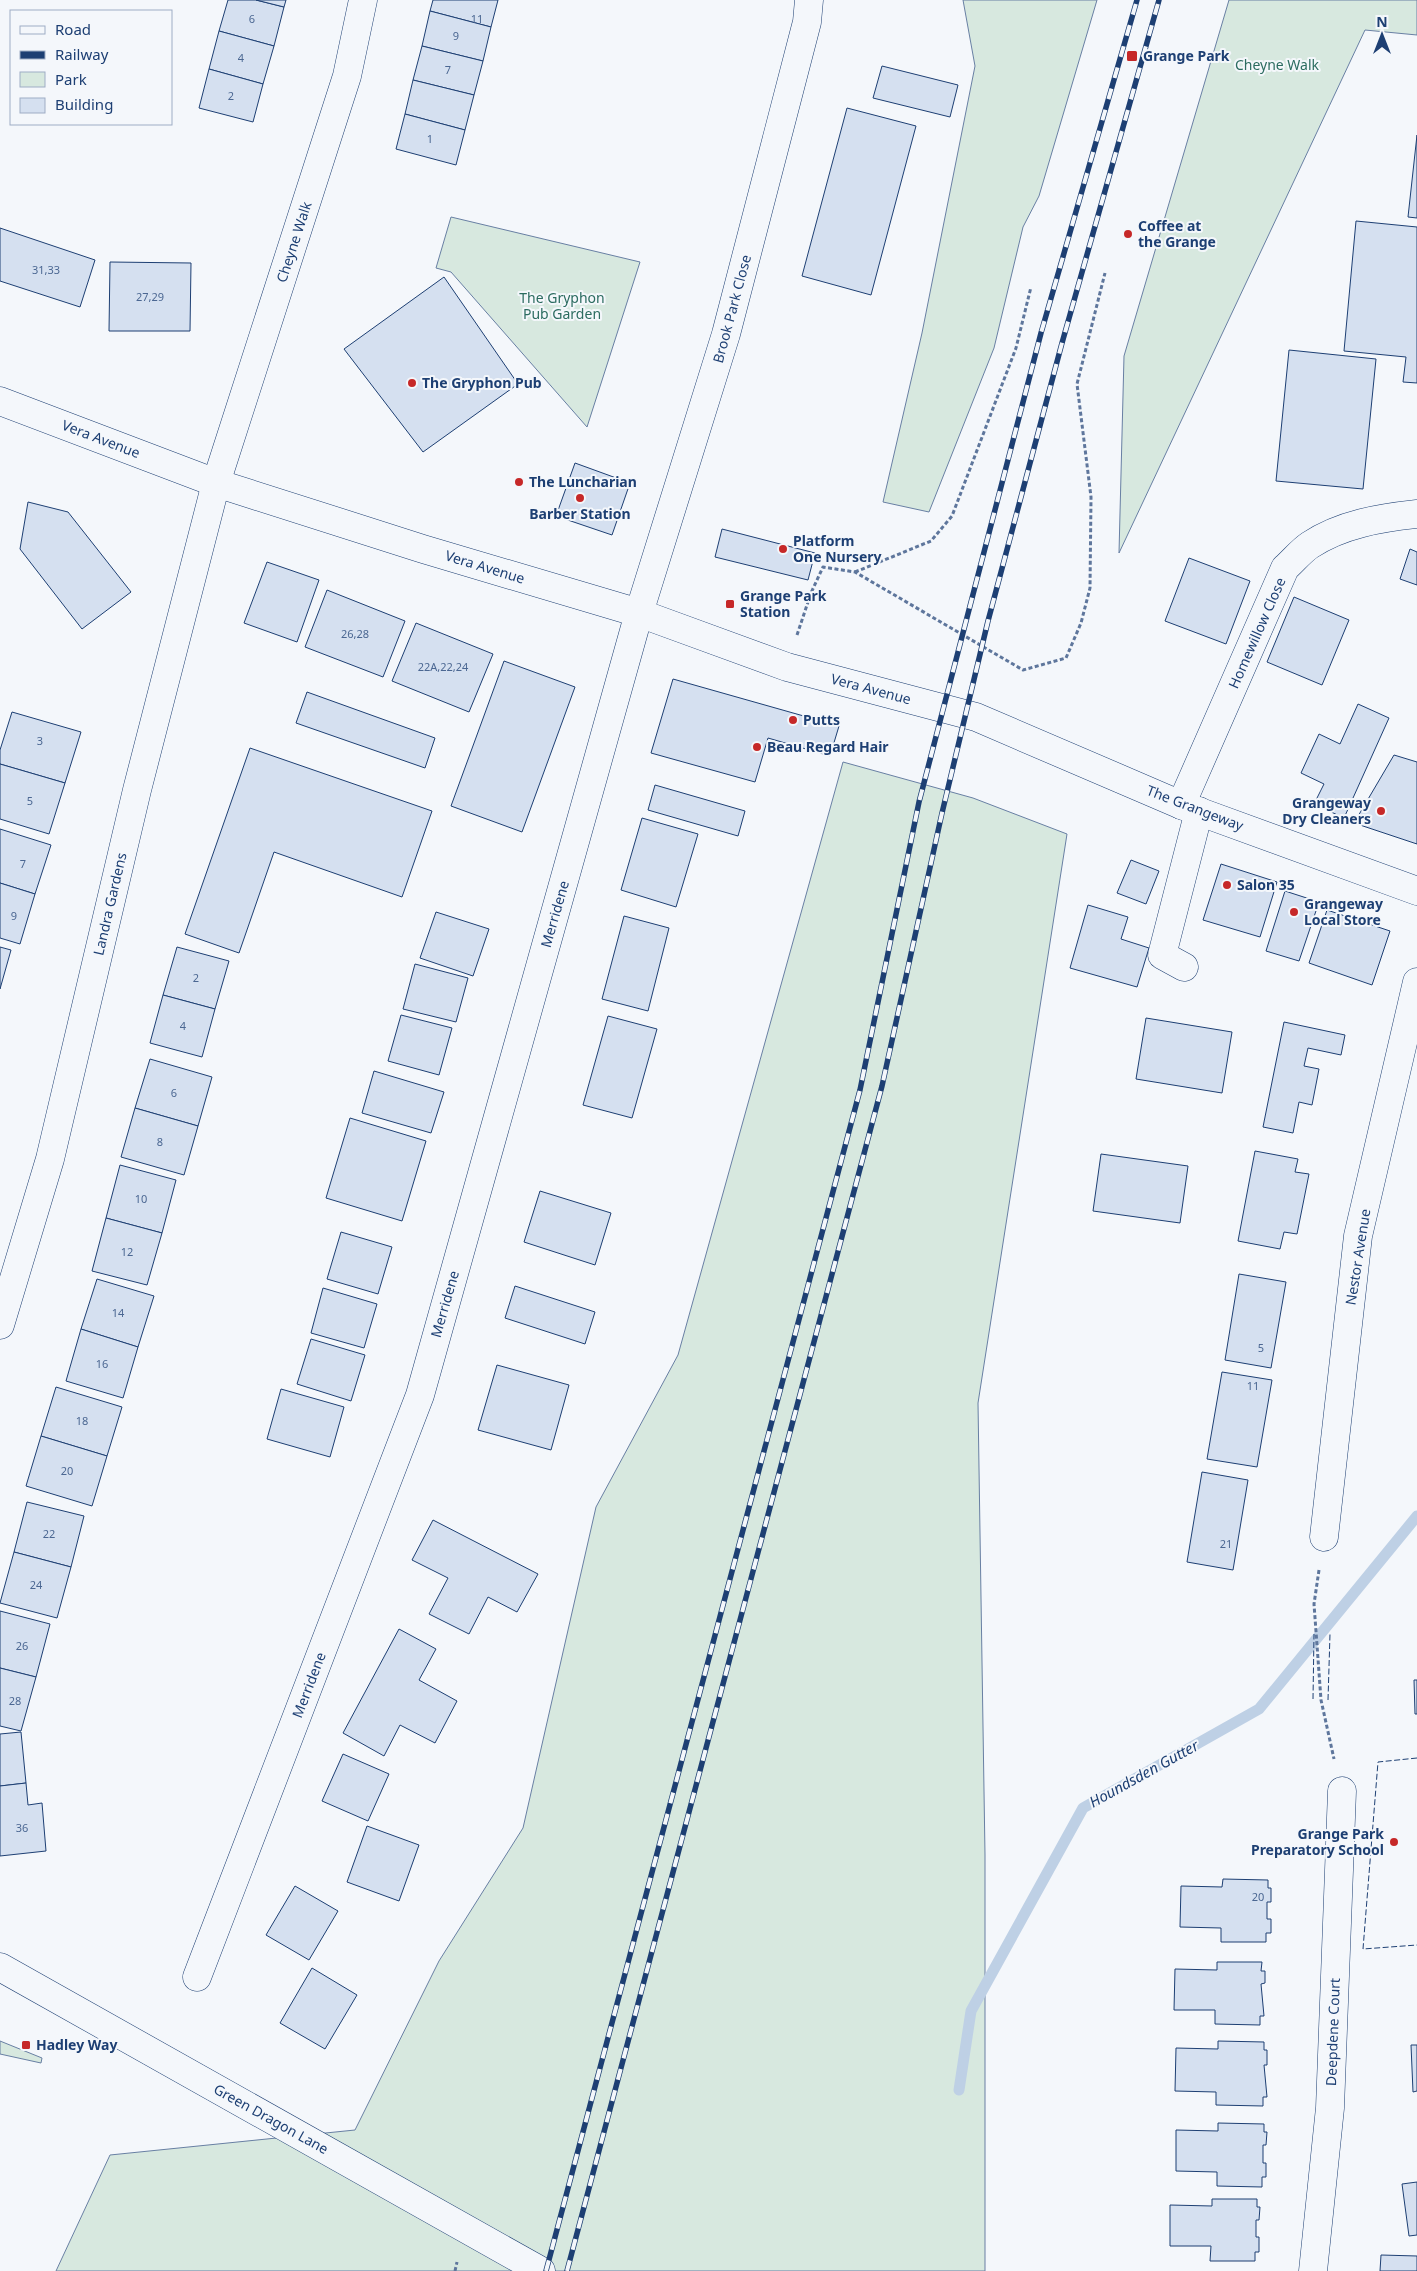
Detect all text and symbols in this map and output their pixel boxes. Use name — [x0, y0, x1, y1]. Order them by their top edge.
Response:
legend — [10, 10, 172, 125]
north arrow — [1357, 10, 1407, 60]
house number: 6 — [249, 11, 255, 26]
house number: 11 — [471, 11, 483, 26]
text: N — [1376, 12, 1388, 31]
text: Road — [55, 19, 91, 39]
house number: 9 — [453, 28, 459, 43]
text: Railway — [55, 44, 109, 64]
place label: Grange Park — [1143, 46, 1230, 65]
marker: Grange Park — [1125, 49, 1139, 63]
house number: 4 — [238, 50, 245, 65]
park label: Cheyne Walk — [1235, 55, 1320, 74]
house number: 7 — [445, 62, 451, 77]
text: Park — [55, 69, 87, 89]
house number: 2 — [228, 88, 234, 103]
text: Building — [55, 94, 113, 114]
house number: 1 — [427, 131, 433, 146]
street label: Cheyne Walk — [271, 198, 316, 285]
place label: Coffee at the Grange — [1138, 216, 1216, 251]
marker: Coffee at the Grange — [1122, 228, 1134, 240]
street label: Brook Park Close — [708, 253, 755, 365]
house number: 31,33 — [32, 262, 60, 277]
park label: The Gryphon Pub Garden — [519, 288, 605, 323]
house number: 27,29 — [136, 289, 164, 304]
place label: The Gryphon Pub — [422, 373, 542, 392]
marker: The Gryphon Pub — [406, 377, 418, 389]
street label: Vera Avenue — [59, 415, 143, 462]
place label: The Luncharian — [529, 472, 637, 491]
marker: The Luncharian — [513, 476, 525, 488]
marker: Barber Station — [574, 492, 586, 504]
place label: Barber Station — [529, 504, 631, 523]
place label: Platform One Nursery — [793, 531, 882, 566]
marker: Platform One Nursery — [777, 543, 789, 555]
street label: Vera Avenue — [443, 545, 527, 588]
street label: Homewillow Close — [1224, 574, 1290, 691]
place label: Grange Park Station — [740, 586, 827, 621]
marker: Grange Park Station — [724, 598, 736, 610]
house number: 26,28 — [341, 626, 369, 641]
house number: 22A,22,24 — [418, 659, 469, 674]
street label: Vera Avenue — [829, 669, 913, 708]
place label: Putts — [803, 710, 840, 729]
marker: Putts — [787, 714, 799, 726]
house number: 3 — [37, 733, 43, 748]
place label: Beau Regard Hair — [767, 737, 889, 756]
marker: Beau Regard Hair — [751, 741, 763, 753]
street label: The Grangeway — [1144, 780, 1247, 835]
house number: 5 — [27, 793, 33, 808]
place label: Grangeway Dry Cleaners — [1282, 793, 1371, 828]
marker: Grangeway Dry Cleaners — [1375, 805, 1387, 817]
street label: Landra Gardens — [88, 850, 131, 957]
house number: 7 — [20, 856, 26, 871]
place label: Salon 35 — [1237, 875, 1295, 894]
street label: Merridene — [536, 878, 573, 950]
marker: Salon 35 — [1221, 879, 1233, 891]
place label: Grangeway Local Store — [1304, 894, 1383, 929]
marker: Grangeway Local Store — [1288, 906, 1300, 918]
house number: 9 — [11, 908, 17, 923]
house number: 2 — [193, 970, 199, 985]
house number: 4 — [180, 1018, 187, 1033]
house number: 6 — [171, 1085, 177, 1100]
house number: 8 — [157, 1134, 163, 1149]
house number: 10 — [135, 1191, 147, 1206]
street label: Nestor Avenue — [1341, 1207, 1375, 1306]
house number: 12 — [121, 1244, 133, 1259]
street label: Merridene — [426, 1268, 463, 1340]
house number: 14 — [112, 1305, 125, 1320]
house number: 5 — [1258, 1340, 1264, 1355]
house number: 16 — [96, 1356, 108, 1371]
house number: 11 — [1247, 1378, 1259, 1393]
house number: 18 — [76, 1413, 88, 1428]
house number: 20 — [61, 1463, 73, 1478]
house number: 22 — [43, 1526, 55, 1541]
house number: 21 — [1220, 1536, 1232, 1551]
house number: 24 — [30, 1577, 43, 1592]
house number: 26 — [16, 1638, 28, 1653]
street label: Merridene — [287, 1649, 330, 1720]
house number: 28 — [9, 1693, 21, 1708]
water label: Houndsden Gutter — [1085, 1734, 1203, 1811]
house number: 36 — [16, 1820, 28, 1835]
place label: Grange Park Preparatory School — [1251, 1824, 1384, 1859]
marker: Grange Park Preparatory School — [1388, 1836, 1400, 1848]
house number: 20 — [1252, 1889, 1264, 1904]
street label: Deepdene Court — [1321, 1978, 1344, 2086]
place label: Hadley Way — [36, 2035, 117, 2054]
marker: Hadley Way — [20, 2039, 32, 2051]
street label: Green Dragon Lane — [210, 2079, 332, 2158]

